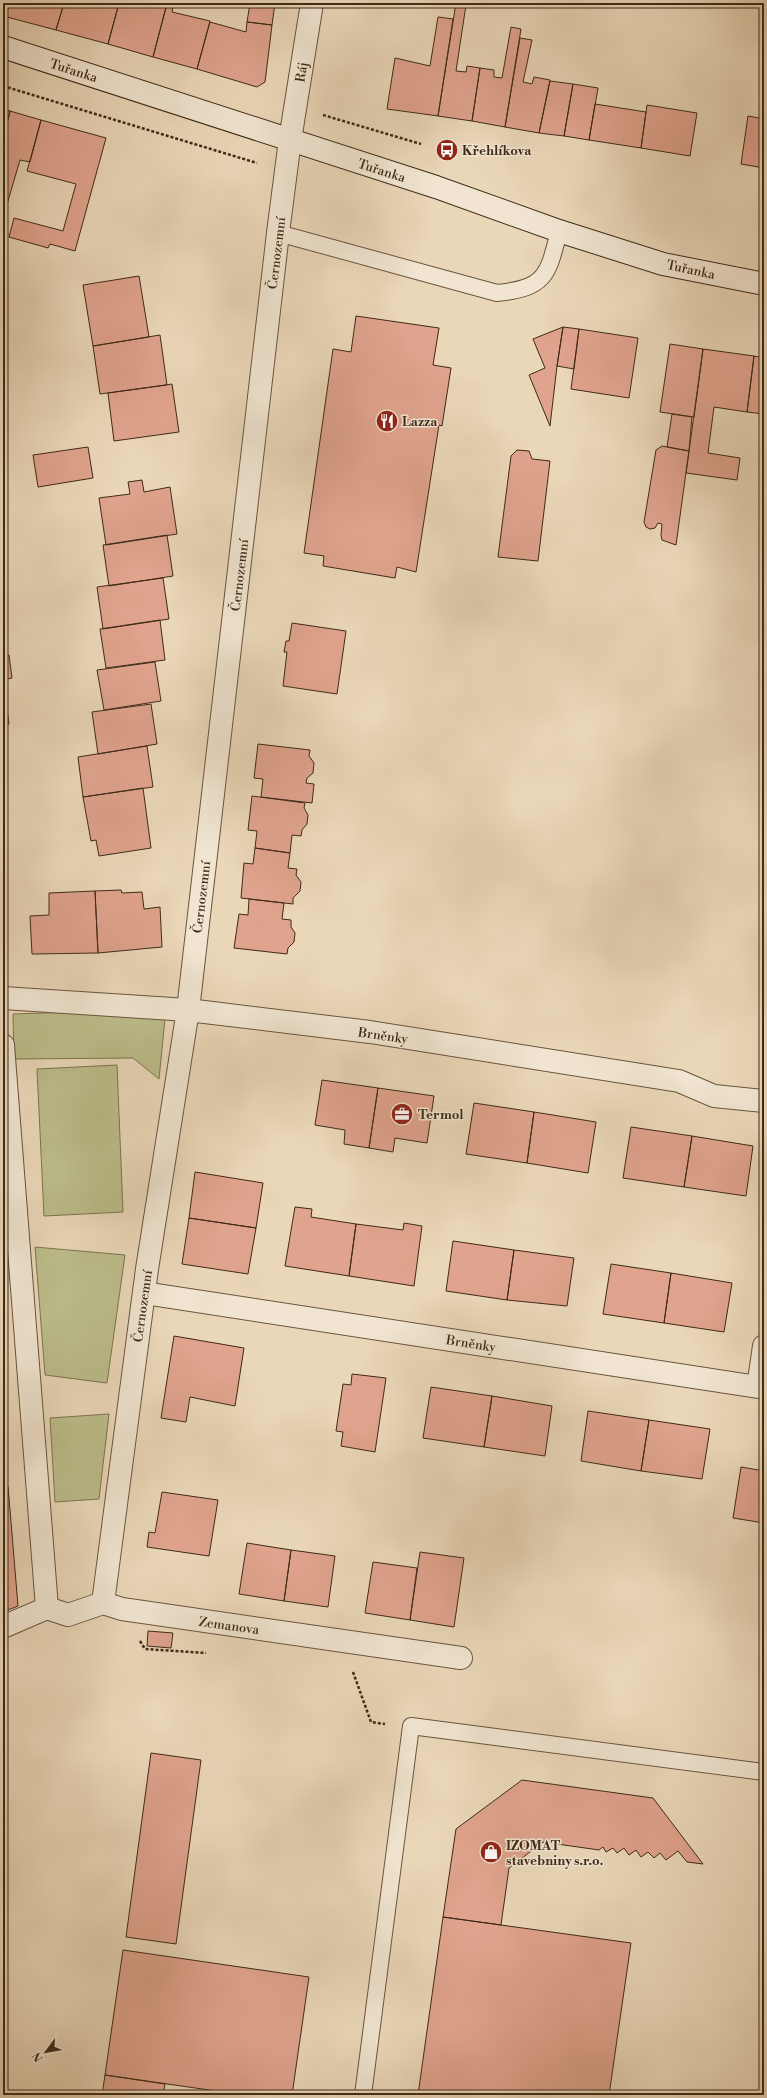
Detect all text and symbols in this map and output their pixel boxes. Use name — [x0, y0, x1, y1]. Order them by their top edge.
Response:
street label: Tuřanka — [48, 56, 100, 86]
street label: Ráj — [293, 61, 311, 83]
bus stop icon: Křehlíkova — [434, 137, 460, 163]
place label: Křehlíkova — [462, 143, 532, 159]
street label: Tuřanka — [356, 156, 408, 186]
street label: Černozemní — [264, 215, 289, 290]
street label: Tuřanka — [665, 257, 717, 283]
restaurant icon: Lazza — [374, 408, 400, 434]
place label: Lazza — [402, 414, 438, 430]
street label: Černozemní — [227, 537, 252, 612]
street label: Černozemní — [189, 859, 214, 934]
street label: Brněnky — [356, 1024, 409, 1047]
office icon: Termol — [389, 1101, 415, 1127]
place label: Termol — [418, 1107, 464, 1123]
street label: Černozemní — [129, 1268, 156, 1343]
street label: Brněnky — [444, 1332, 497, 1356]
street label: Zemanova — [198, 1614, 260, 1638]
place label: IZOMAT stavebniny s.r.o. — [506, 1838, 603, 1869]
shop icon: IZOMAT stavebniny s.r.o. — [478, 1839, 504, 1865]
north arrow — [26, 2032, 66, 2072]
text: N — [30, 2049, 47, 2064]

